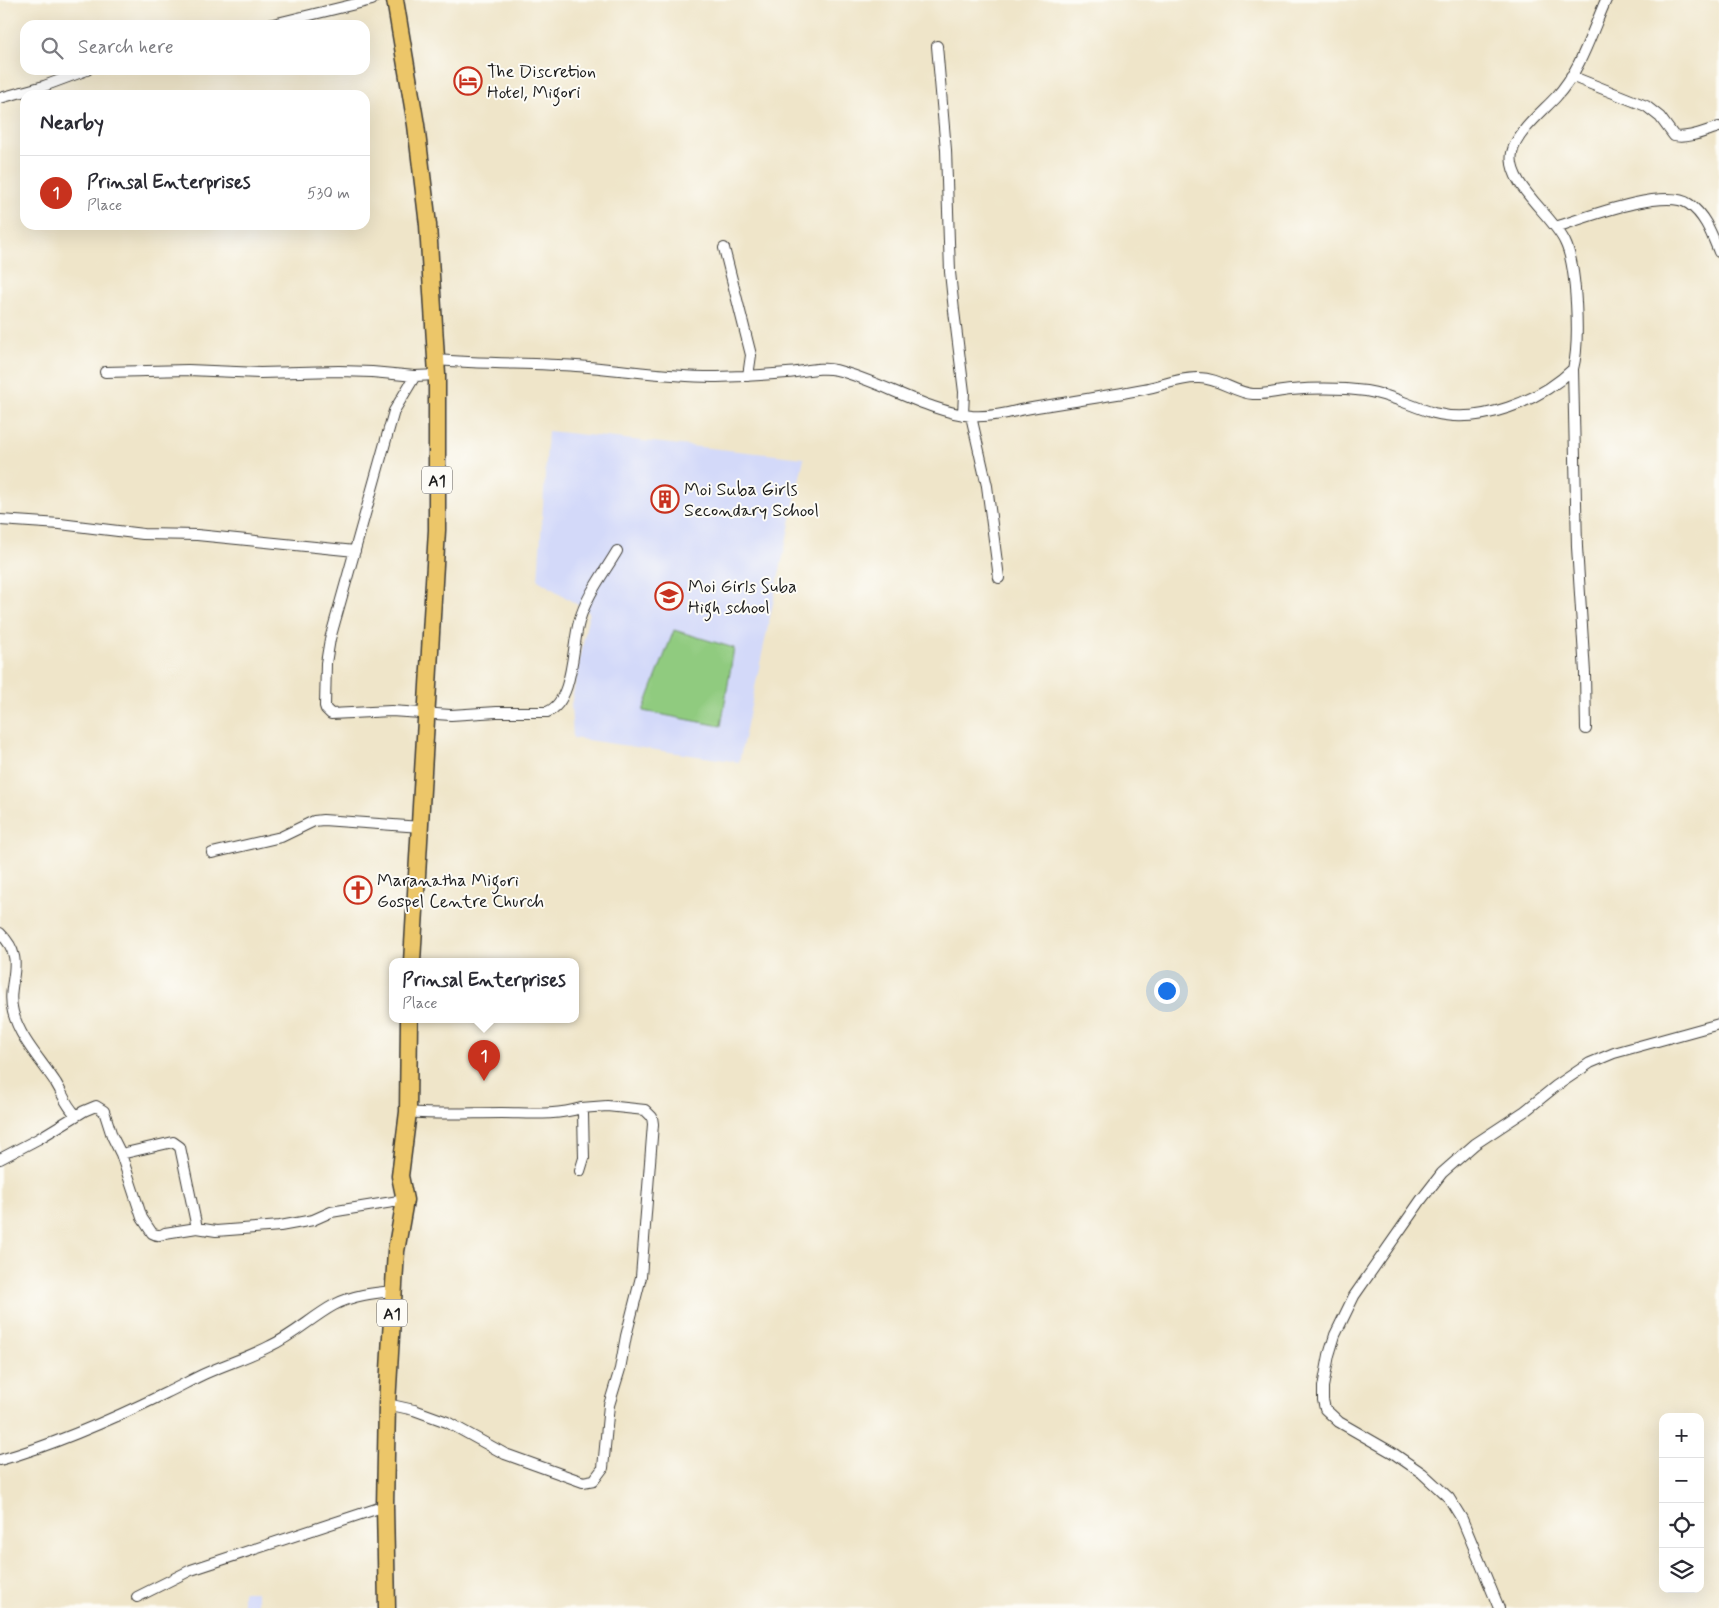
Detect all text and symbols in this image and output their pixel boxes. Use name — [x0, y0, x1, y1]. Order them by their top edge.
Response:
search box — [20, 20, 370, 75]
icon: search — [38, 34, 66, 62]
text: Search here — [78, 35, 174, 60]
place label: The Discretion Hotel, Migori — [487, 60, 596, 107]
hotel icon: The Discretion Hotel, Migori — [453, 66, 483, 96]
text: Nearby — [40, 109, 104, 137]
text: Prinsal Enterprises — [87, 170, 250, 195]
text: 1 — [52, 183, 60, 204]
text: 530 m — [307, 183, 350, 204]
text: Place — [87, 195, 122, 216]
road number: A1 — [422, 466, 452, 494]
place label: Moi Suba Girls Secondary School — [684, 478, 819, 523]
building icon: Moi Suba Girls Secondary School — [650, 484, 680, 514]
place label: Moi Girls Suba High school — [688, 575, 797, 622]
school or university icon: Moi Girls Suba High school — [654, 581, 684, 611]
place label: Maranatha Migori Gospel Centre Church — [377, 869, 544, 914]
church icon: Maranatha Migori Gospel Centre Church — [343, 875, 373, 905]
popup — [389, 958, 579, 1023]
text: Prinsal Enterprises — [402, 968, 566, 993]
your location — [1154, 978, 1180, 1004]
text: Place — [402, 993, 438, 1014]
pin: 1 — [468, 1040, 500, 1081]
road number: A1 — [377, 1300, 407, 1326]
map controls — [1659, 1413, 1704, 1593]
button: + — [1659, 1413, 1704, 1458]
button: − — [1659, 1458, 1704, 1503]
button: locate — [1659, 1503, 1704, 1548]
button: layers — [1659, 1548, 1704, 1593]

